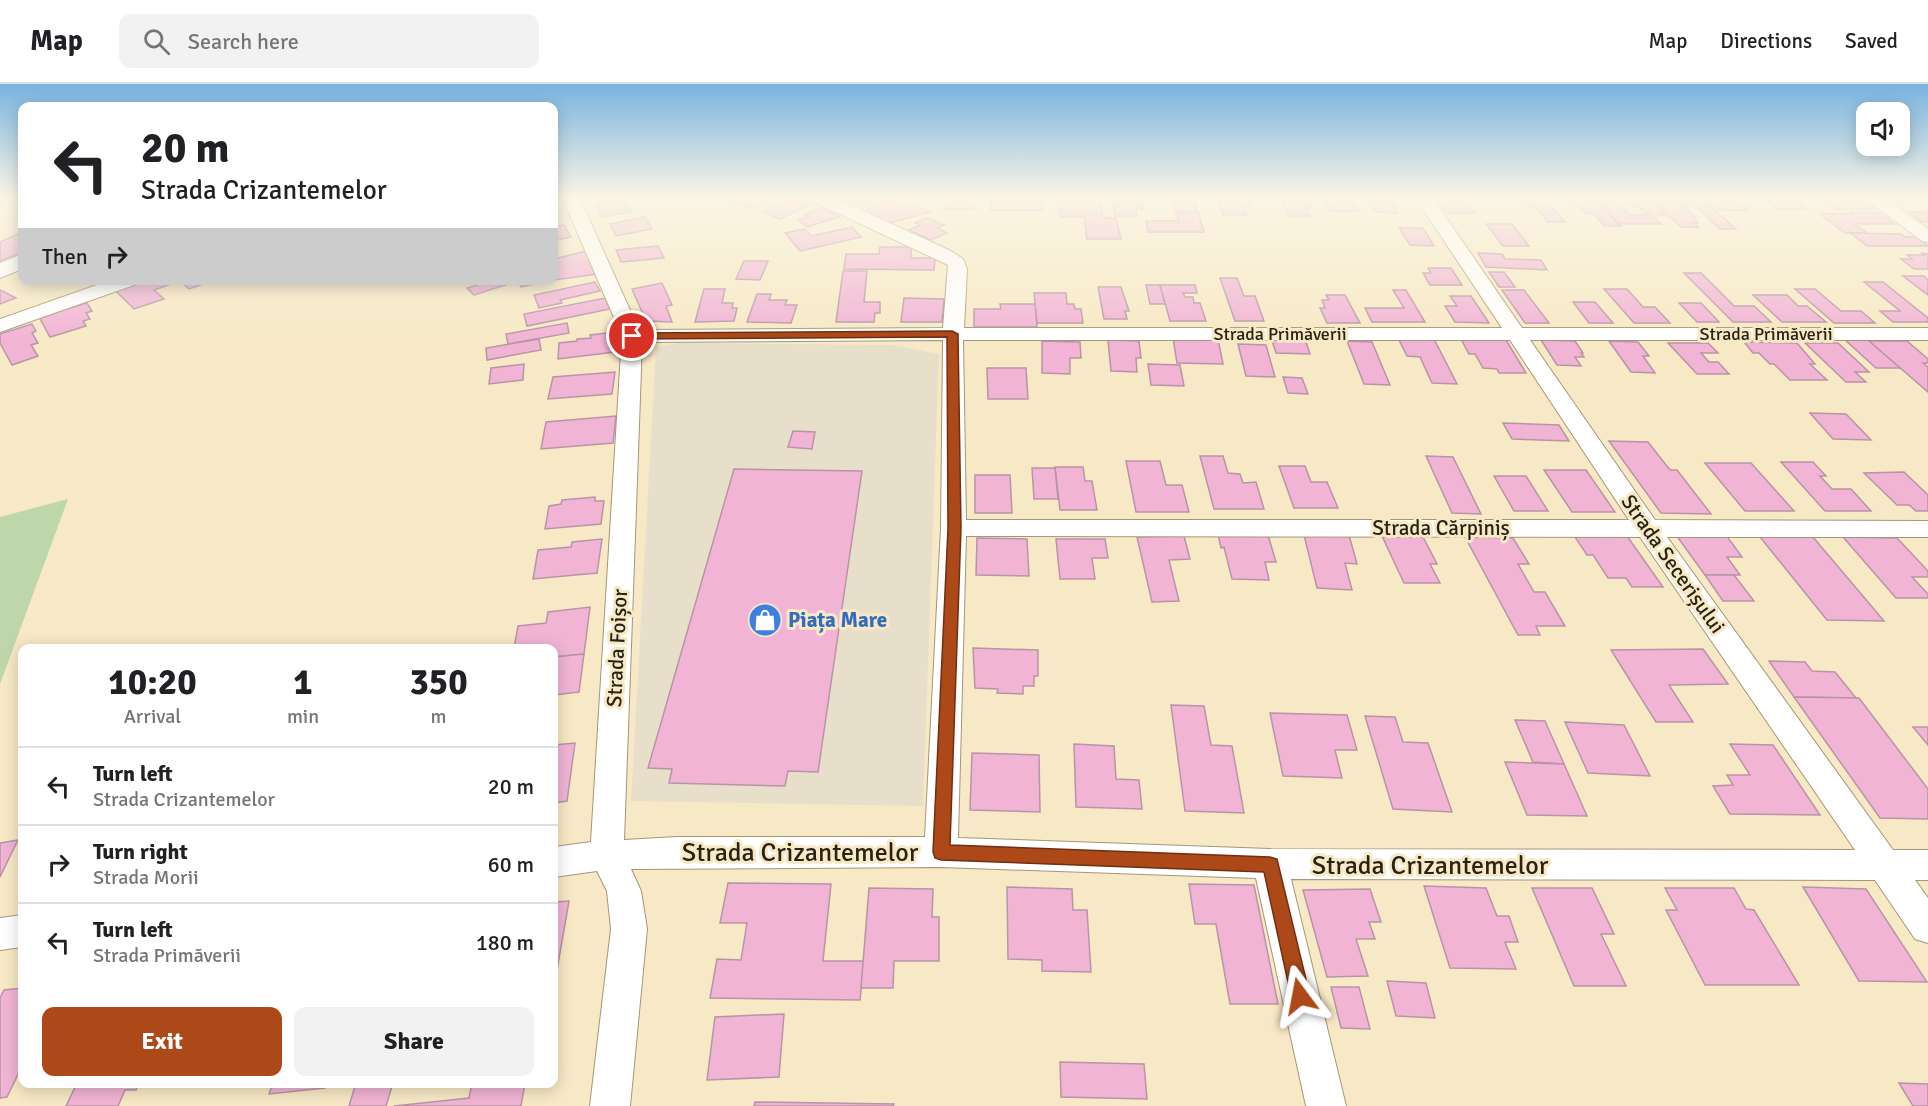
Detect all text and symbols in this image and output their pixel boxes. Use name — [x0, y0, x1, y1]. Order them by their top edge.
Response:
search box — [119, 14, 539, 68]
text: Map — [30, 24, 83, 58]
icon: search — [140, 25, 173, 58]
text: Search here — [188, 28, 299, 55]
text: Map — [1649, 28, 1687, 54]
text: Directions — [1720, 28, 1812, 54]
text: Saved — [1845, 28, 1898, 54]
map controls — [1856, 102, 1910, 156]
button: sound — [1856, 102, 1910, 156]
text: 20 m — [141, 123, 230, 174]
icon: left — [42, 126, 120, 204]
text: Strada Crizantemelor — [141, 174, 387, 207]
icon: right — [100, 240, 133, 273]
text: Then — [42, 243, 88, 270]
pin — [606, 310, 657, 361]
icon: arrive — [615, 319, 648, 352]
street label: Strada Primăverii — [1213, 323, 1347, 345]
street label: Strada Primăverii — [1699, 323, 1833, 345]
street label: Strada Secerișului — [1615, 490, 1731, 638]
street label: Strada Cărpiniș — [1372, 515, 1510, 541]
street label: Strada Foișor — [601, 588, 633, 708]
shop icon: Piața Mare — [747, 602, 783, 638]
place label: Piața Mare — [788, 607, 887, 634]
text: 10:20 — [108, 660, 197, 705]
text: 1 — [293, 660, 313, 705]
text: 350 — [409, 660, 468, 705]
text: Arrival — [124, 704, 181, 729]
text: min — [287, 704, 319, 729]
text: m — [431, 704, 447, 729]
text: Turn left — [93, 760, 173, 787]
icon: left — [42, 770, 75, 803]
text: 20 m — [488, 773, 534, 800]
text: Strada Crizantemelor — [93, 787, 275, 812]
street label: Strada Crizantemelor — [682, 837, 919, 869]
text: Turn right — [93, 838, 188, 865]
icon: right — [42, 848, 75, 881]
street label: Strada Crizantemelor — [1312, 850, 1549, 882]
text: 60 m — [488, 851, 534, 878]
text: Strada Morii — [93, 865, 199, 890]
text: Turn left — [93, 916, 173, 943]
icon: left — [42, 926, 75, 959]
text: 180 m — [476, 929, 534, 956]
text: Strada Primăverii — [93, 943, 241, 968]
position arrow — [1268, 964, 1332, 1028]
button: Exit — [42, 1007, 282, 1076]
button: Share — [294, 1007, 534, 1076]

